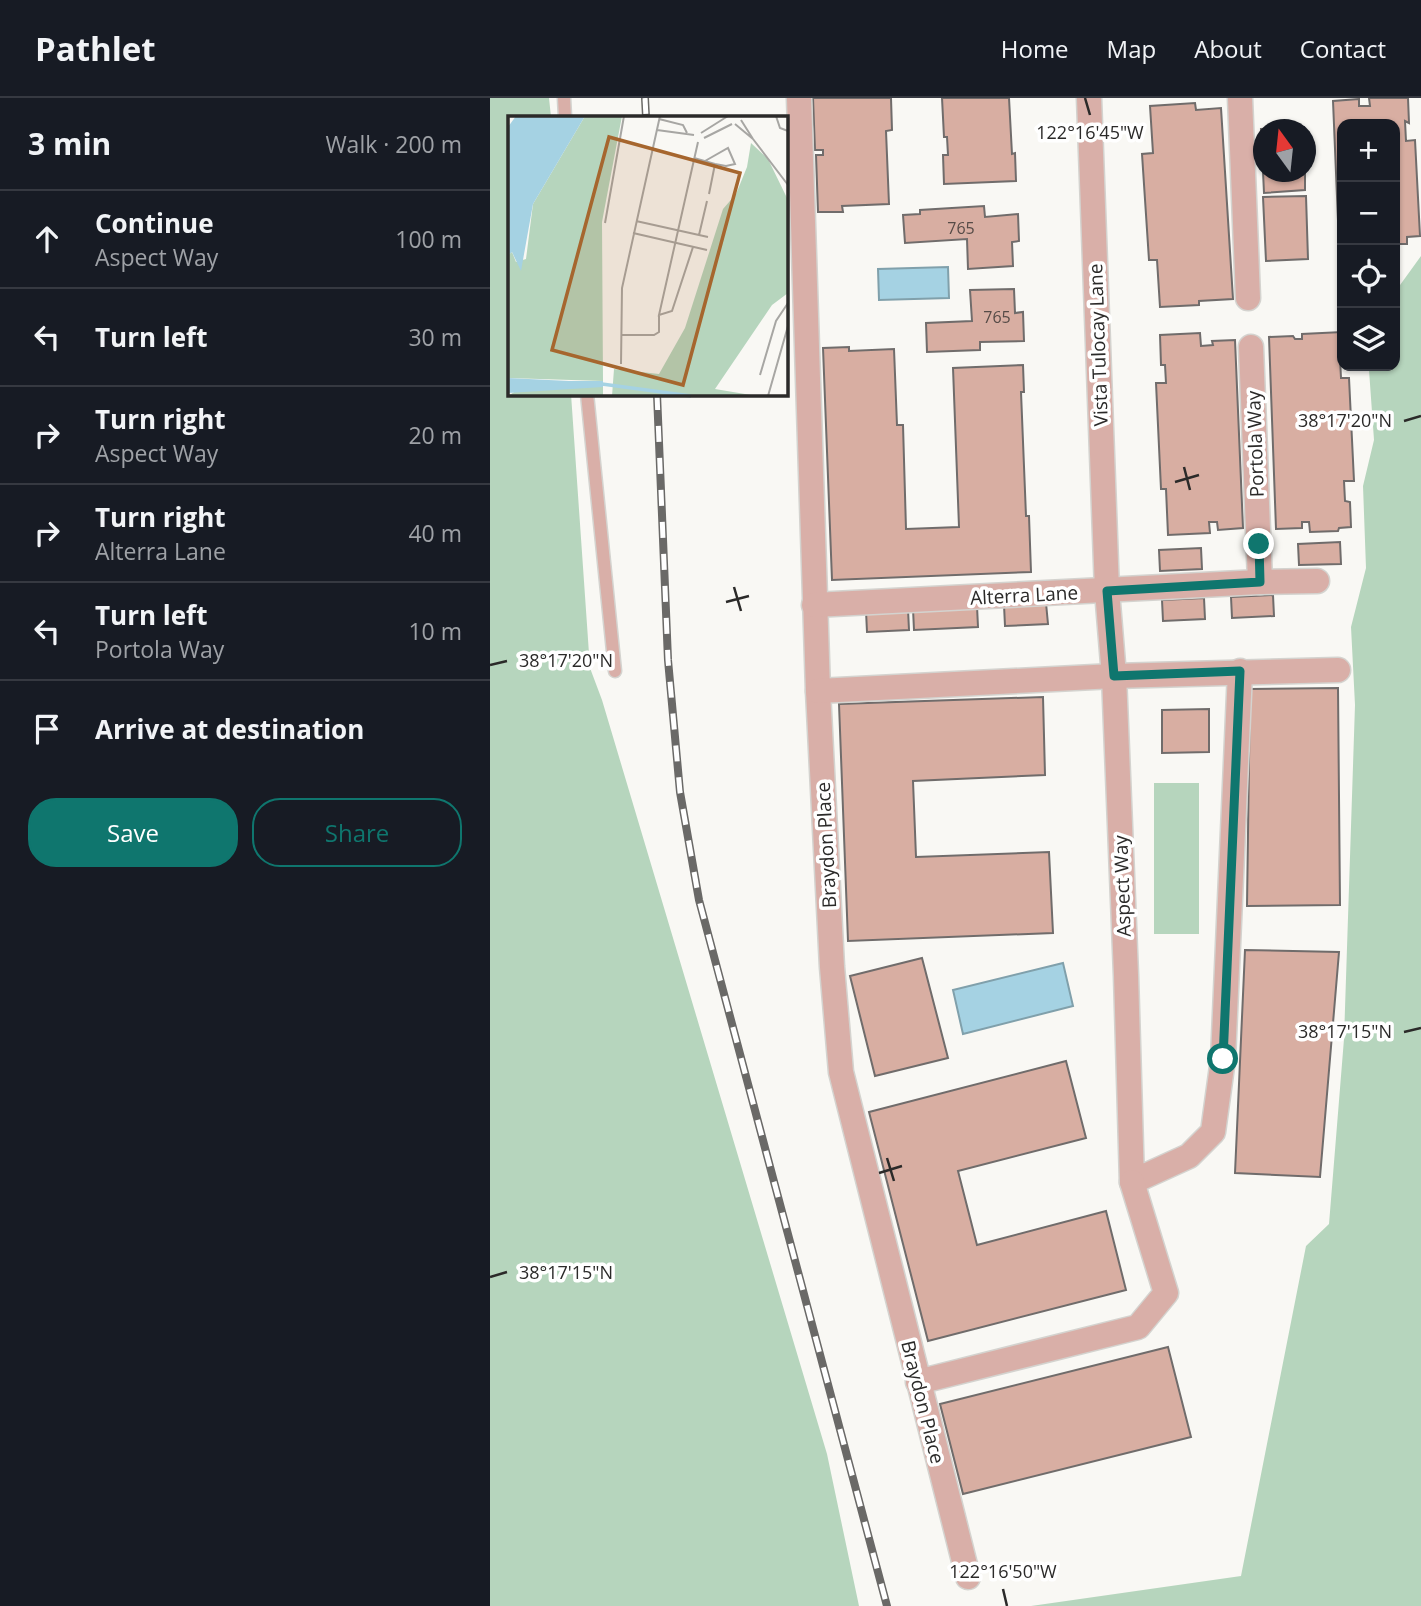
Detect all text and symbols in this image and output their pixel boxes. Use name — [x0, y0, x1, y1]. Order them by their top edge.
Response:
text: Pathlet — [35, 26, 156, 71]
text: Home — [1001, 32, 1069, 65]
text: Map — [1107, 32, 1156, 65]
text: About — [1194, 32, 1262, 65]
text: Contact — [1300, 32, 1386, 65]
inset map — [508, 116, 788, 396]
north arrow — [1253, 119, 1316, 182]
map controls — [1337, 119, 1400, 371]
button: + — [1337, 119, 1400, 182]
text: 122°16'45"W — [1036, 120, 1144, 144]
text: 3 min — [28, 123, 111, 164]
text: Walk · 200 m — [325, 128, 462, 160]
button: − — [1337, 182, 1400, 245]
text: Continue — [95, 205, 214, 241]
house number: 765 — [947, 217, 975, 239]
icon: ahead — [28, 220, 66, 258]
text: 100 m — [395, 223, 462, 255]
text: Aspect Way — [95, 241, 218, 273]
button: locate — [1337, 245, 1400, 308]
street label: Vista Tulocay Lane — [1082, 263, 1114, 427]
house number: 765 — [983, 306, 1011, 328]
button: layers — [1337, 308, 1400, 371]
icon: left — [28, 318, 66, 356]
text: Turn left — [95, 319, 207, 355]
text: 30 m — [408, 321, 462, 353]
street label: Portola Way — [1240, 390, 1270, 498]
text: Turn right — [95, 401, 226, 437]
text: 38°17'20"N — [1298, 408, 1392, 432]
icon: right — [28, 416, 66, 454]
text: 20 m — [408, 419, 462, 451]
text: Aspect Way — [95, 437, 218, 469]
text: Turn right — [95, 499, 226, 535]
icon: right — [28, 514, 66, 552]
text: 40 m — [408, 517, 462, 549]
route end — [1243, 528, 1274, 559]
text: Alterra Lane — [95, 535, 226, 567]
street label: Alterra Lane — [969, 579, 1079, 611]
text: Turn left — [95, 597, 207, 633]
icon: left — [28, 612, 66, 650]
text: 10 m — [408, 615, 462, 647]
text: Portola Way — [95, 633, 224, 665]
text: 38°17'20"N — [519, 648, 613, 672]
icon: arrive — [28, 710, 66, 748]
text: Arrive at destination — [95, 711, 364, 747]
street label: Braydon Place — [810, 781, 842, 909]
button: Save — [28, 798, 238, 867]
button: Share — [252, 798, 462, 867]
street label: Aspect Way — [1107, 834, 1137, 937]
text: 38°17'15"N — [1298, 1019, 1392, 1043]
route start — [1207, 1043, 1238, 1074]
text: 38°17'15"N — [519, 1260, 613, 1284]
street label: Braydon Place — [895, 1338, 951, 1466]
text: 122°16'50"W — [949, 1559, 1057, 1583]

